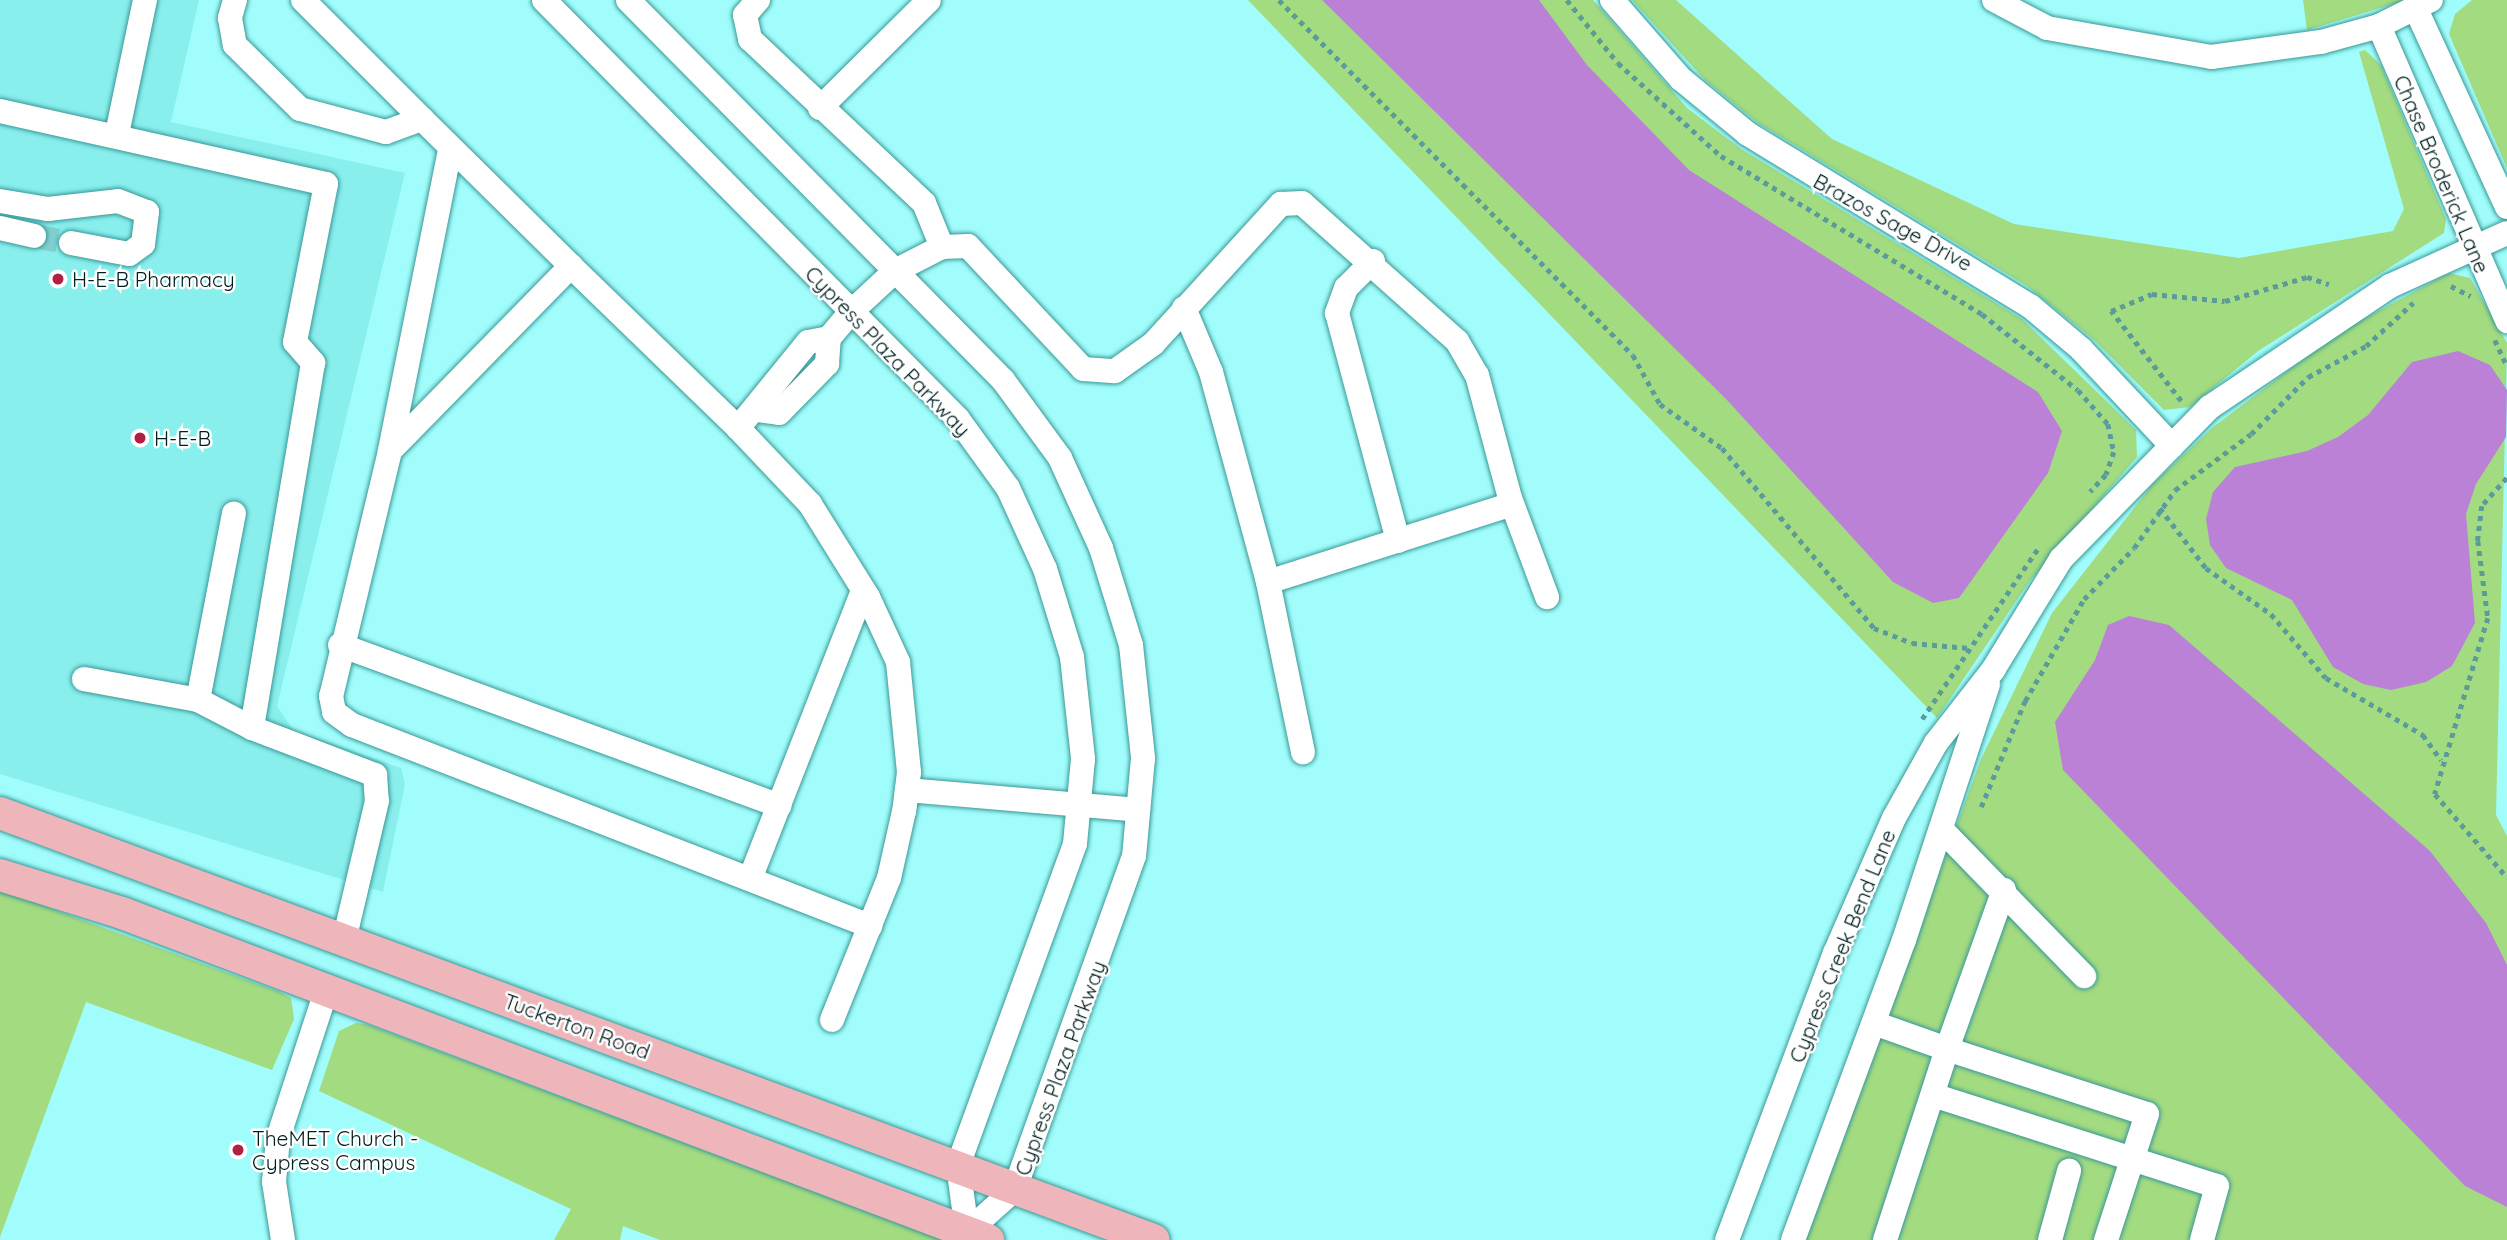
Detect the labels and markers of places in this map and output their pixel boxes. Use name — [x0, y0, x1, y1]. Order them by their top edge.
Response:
place label: H-E-B Pharmacy — [72, 266, 235, 292]
marker: H-E-B Pharmacy — [50, 271, 66, 287]
place label: H-E-B — [154, 425, 211, 451]
marker: H-E-B — [132, 430, 148, 446]
place label: TheMET Church - Cypress Campus — [252, 1125, 418, 1175]
marker: TheMET Church - Cypress Campus — [230, 1142, 246, 1158]

